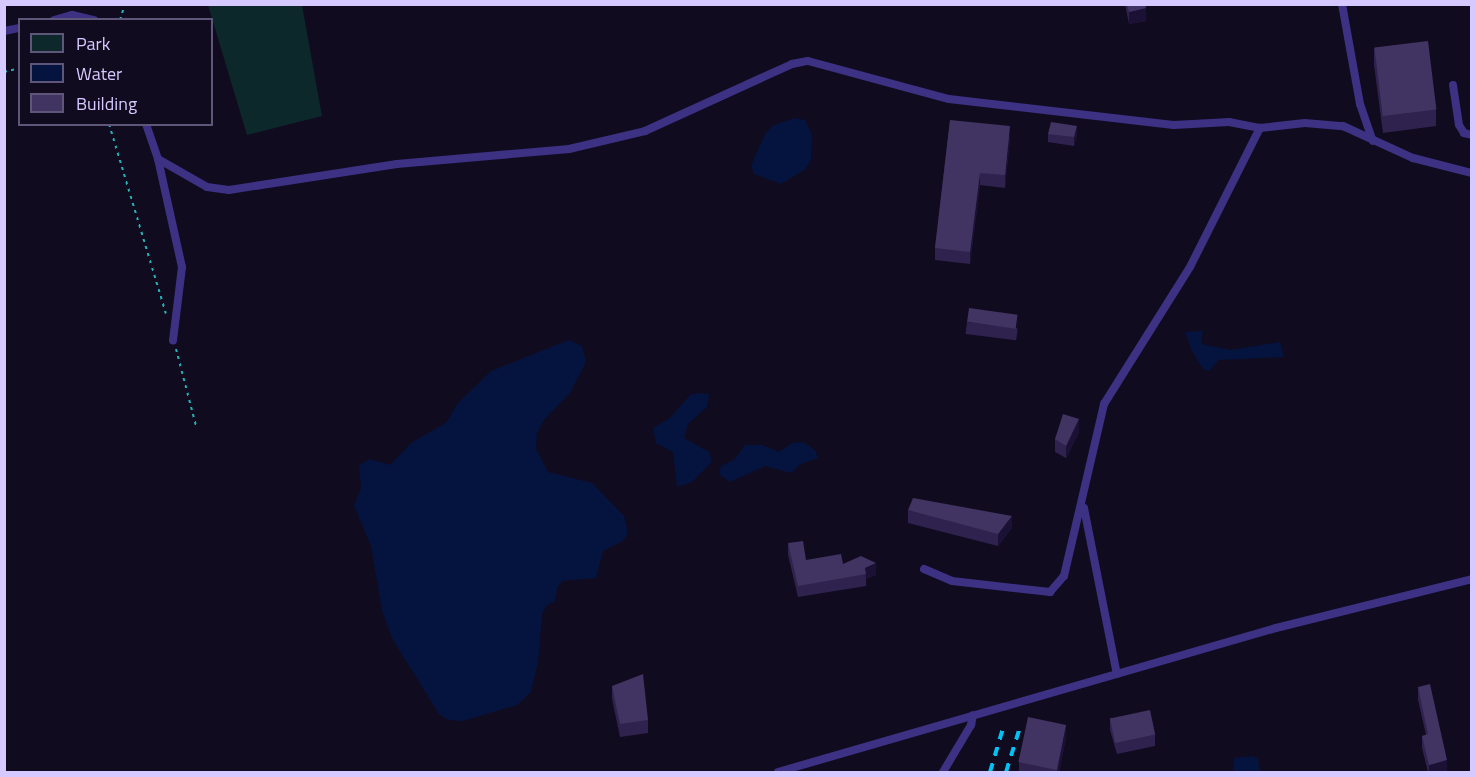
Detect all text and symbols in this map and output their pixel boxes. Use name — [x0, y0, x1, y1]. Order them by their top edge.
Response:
legend — [18, 18, 213, 126]
text: Park — [76, 30, 110, 57]
text: Water — [76, 60, 122, 87]
text: Building — [76, 90, 137, 117]

